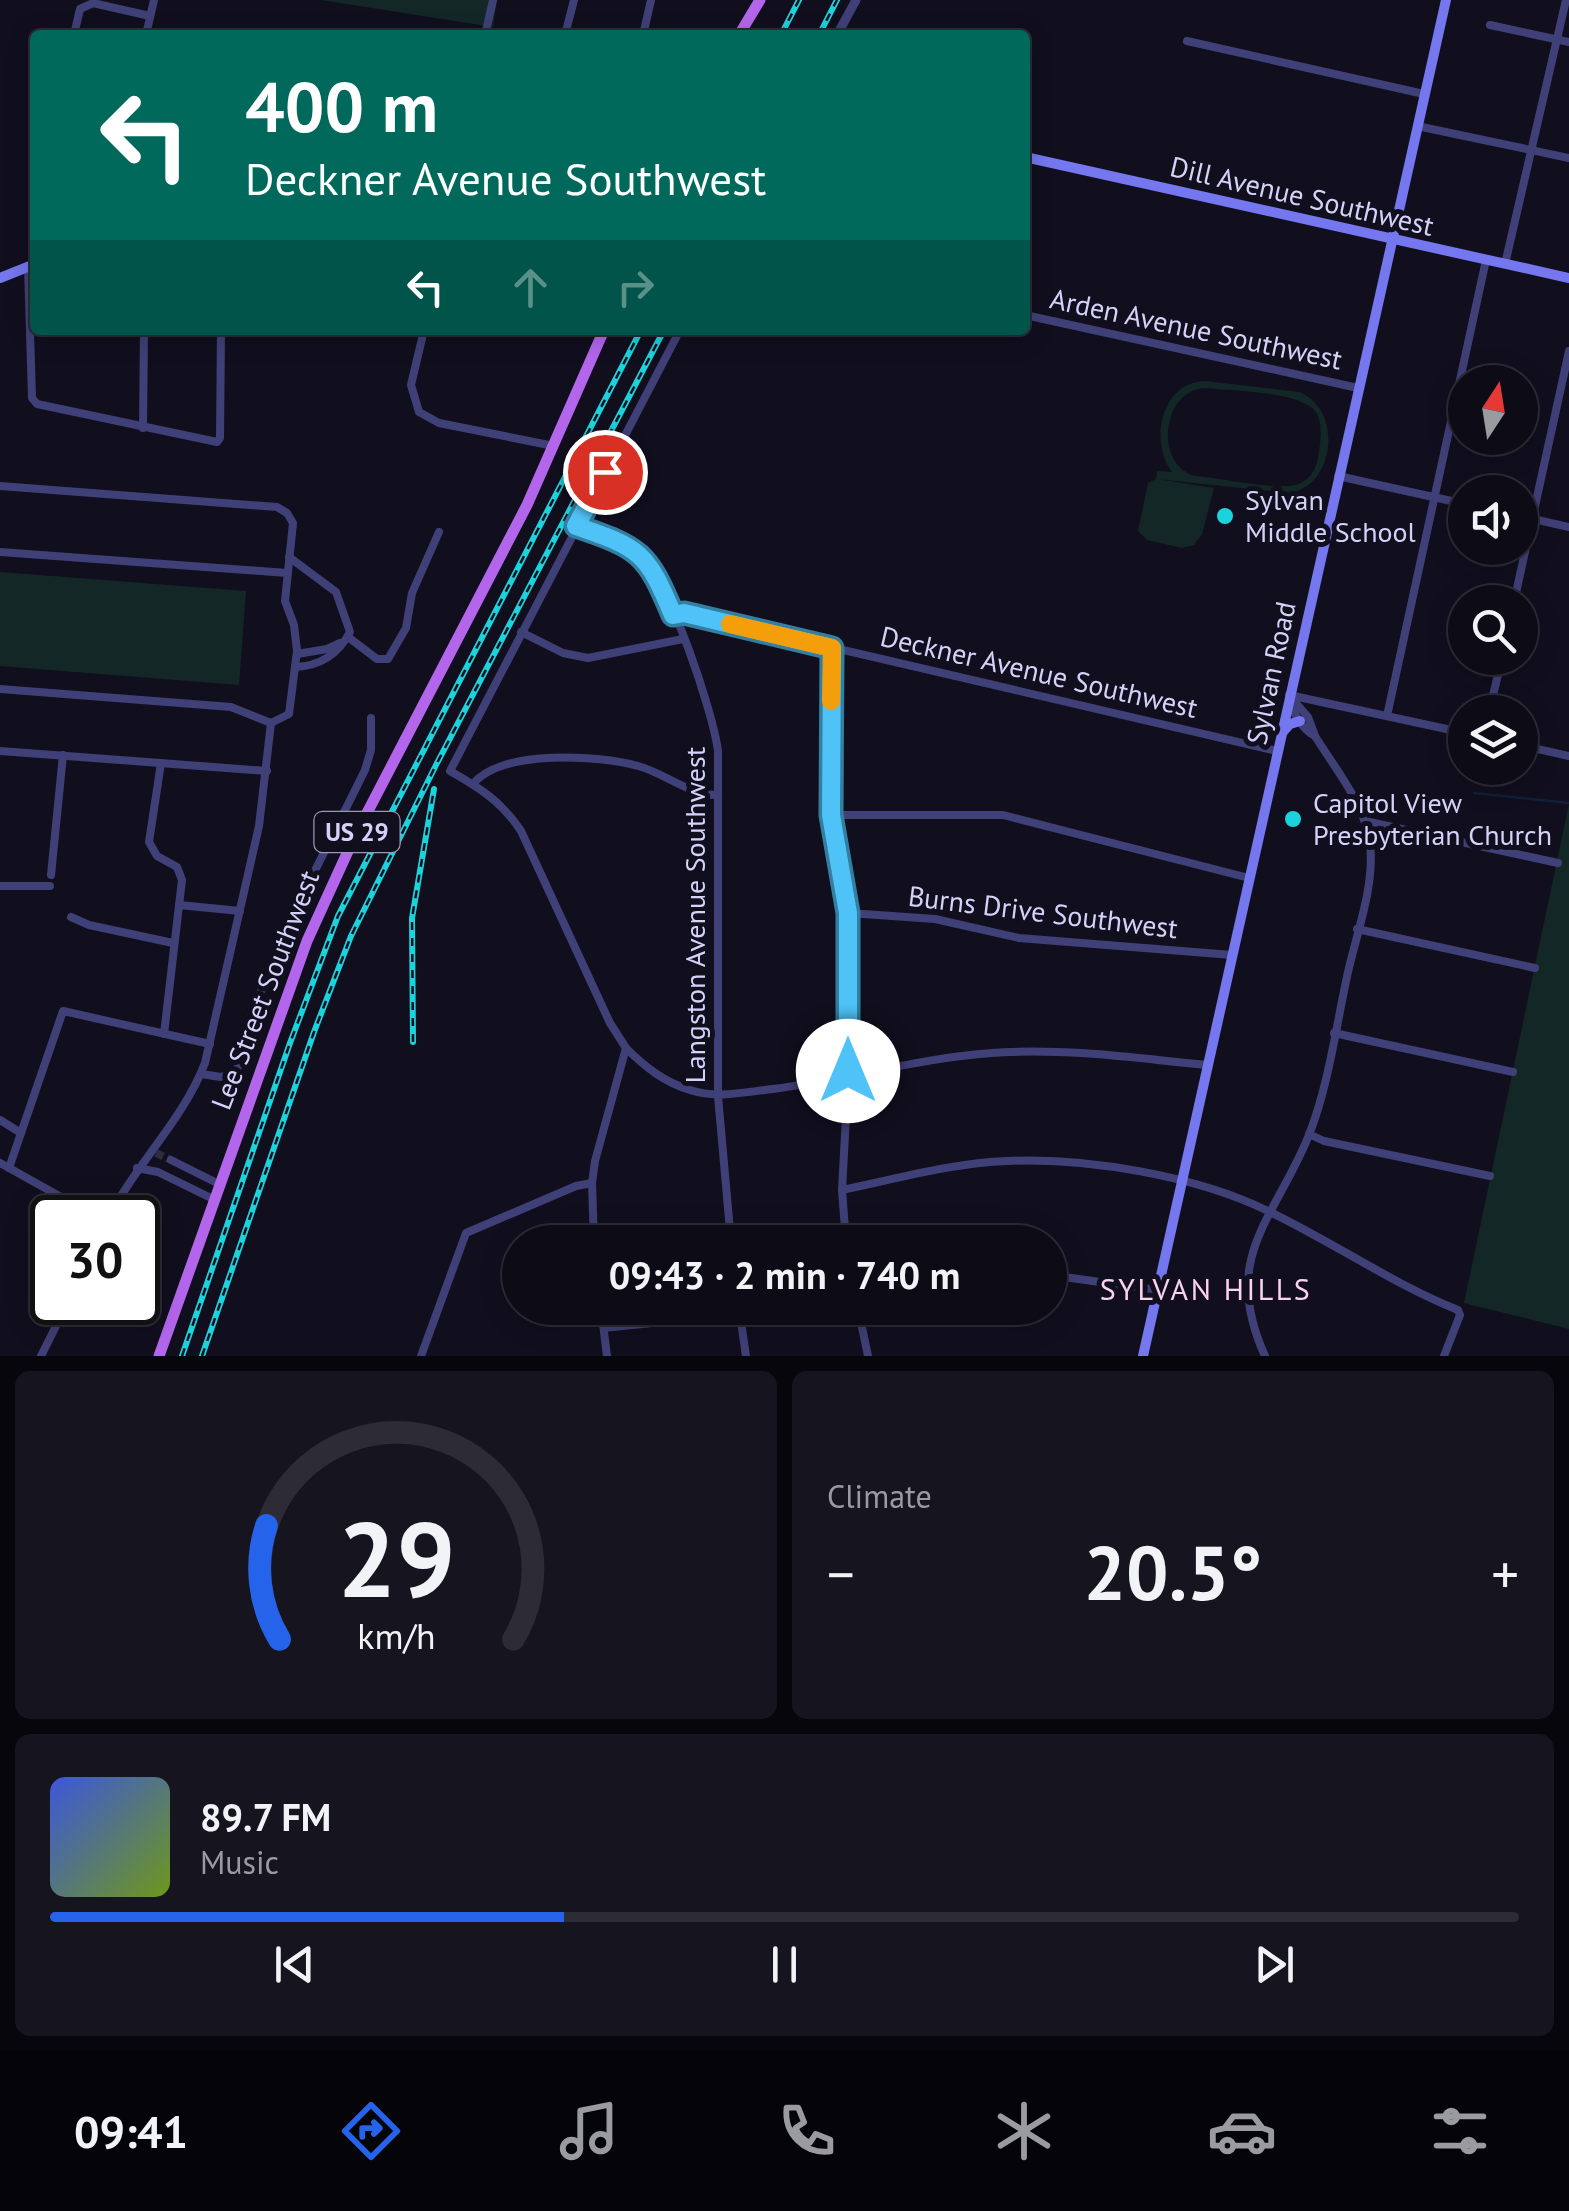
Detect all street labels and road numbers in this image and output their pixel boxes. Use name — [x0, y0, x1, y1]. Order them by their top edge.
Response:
street label: Dill Avenue Southwest — [1167, 147, 1438, 244]
street label: Arden Avenue Southwest — [1047, 279, 1346, 378]
street label: Sylvan Road — [1237, 598, 1304, 748]
street label: Deckner Avenue Southwest — [877, 617, 1202, 726]
street label: Langston Avenue Southwest — [676, 746, 713, 1083]
road number: US 29 — [314, 812, 400, 852]
street label: Lee Street Southwest — [202, 865, 327, 1115]
street label: Burns Drive Southwest — [906, 877, 1180, 946]

